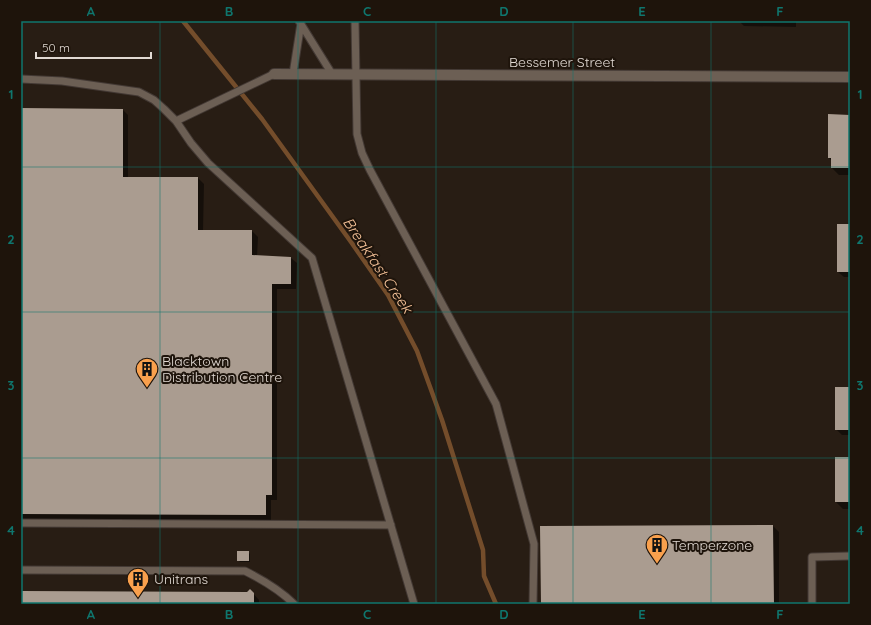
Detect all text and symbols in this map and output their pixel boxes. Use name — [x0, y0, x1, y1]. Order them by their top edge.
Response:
text: A — [87, 3, 96, 19]
text: B — [225, 3, 233, 19]
text: C — [363, 3, 371, 19]
text: D — [499, 3, 509, 19]
text: E — [638, 3, 646, 19]
text: F — [776, 3, 784, 19]
scale bar — [36, 34, 151, 60]
text: 50 m — [42, 40, 70, 55]
street label: Bessemer Street — [509, 53, 615, 71]
text: 1 — [8, 86, 14, 102]
text: 1 — [857, 86, 863, 102]
water label: Breakfast Creek — [339, 213, 418, 318]
text: 2 — [7, 231, 15, 247]
text: 2 — [856, 231, 864, 247]
place label: Blacktown Distribution Centre — [162, 352, 282, 386]
building icon: Blacktown Distribution Centre — [134, 356, 160, 389]
text: 3 — [8, 377, 15, 393]
text: 3 — [857, 377, 864, 393]
text: 4 — [7, 522, 15, 538]
text: 4 — [856, 522, 864, 538]
building icon: Temperzone — [644, 532, 670, 565]
place label: Temperzone — [672, 536, 752, 554]
building icon: Unitrans — [125, 566, 151, 599]
place label: Unitrans — [154, 570, 208, 588]
text: A — [87, 606, 96, 622]
text: B — [225, 606, 233, 622]
text: C — [363, 606, 371, 622]
text: D — [499, 606, 509, 622]
text: E — [638, 606, 646, 622]
text: F — [776, 606, 784, 622]

